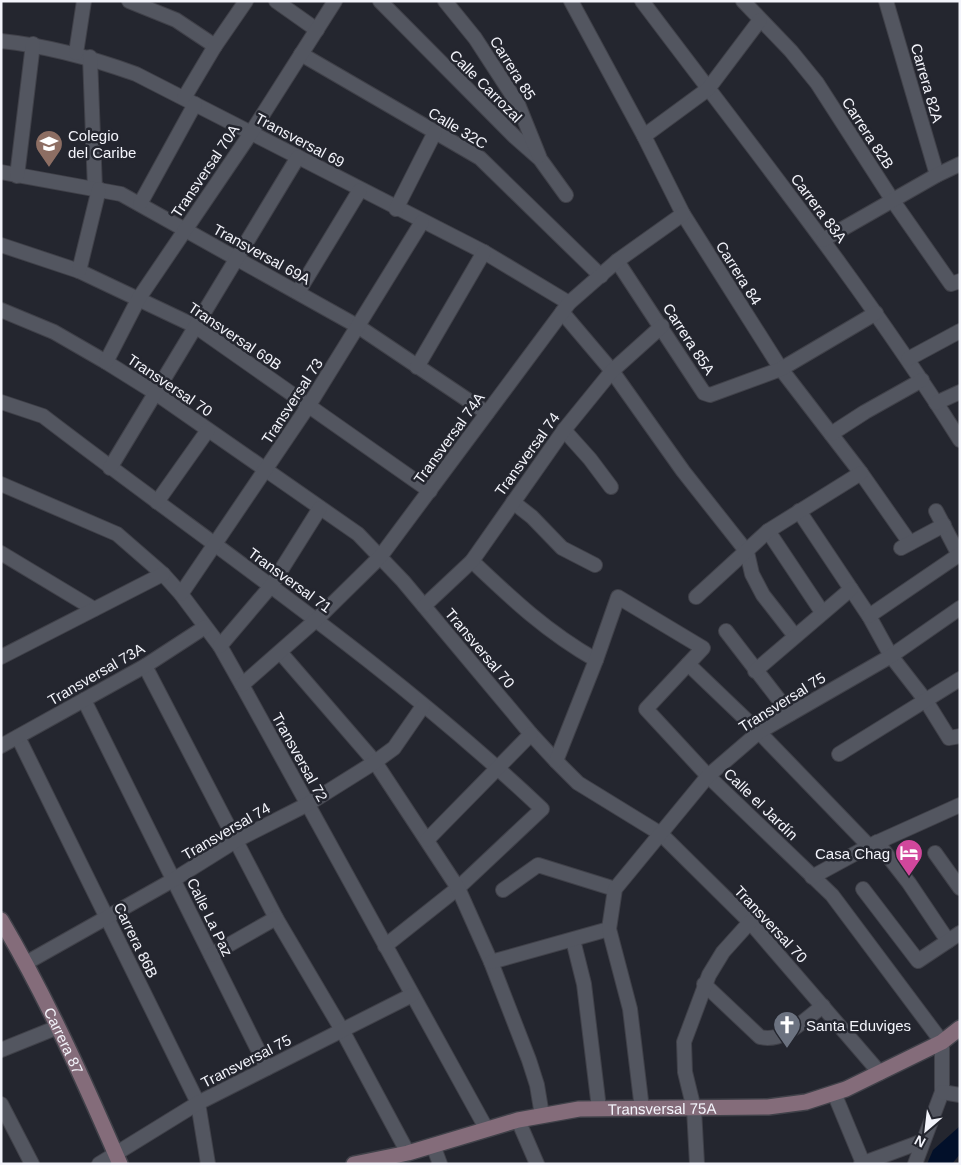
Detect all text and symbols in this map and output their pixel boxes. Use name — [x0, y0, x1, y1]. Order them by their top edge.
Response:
street label: Carrera 85 — [487, 33, 539, 103]
street label: Carrera 82A — [908, 41, 946, 125]
street label: Calle Carrozal — [446, 46, 526, 126]
street label: Carrera 82B — [839, 94, 897, 172]
street label: Calle 32C — [425, 104, 491, 152]
street label: Transversal 69 — [252, 109, 348, 171]
street label: Transversal 70A — [168, 121, 242, 221]
place label: Colegio del Caribe — [68, 127, 136, 161]
school or university icon: Colegio del Caribe — [34, 129, 64, 168]
street label: Carrera 83A — [788, 170, 850, 246]
street label: Transversal 69A — [210, 220, 314, 288]
street label: Carrera 84 — [713, 238, 765, 308]
street label: Transversal 69B — [185, 299, 285, 373]
street label: Carrera 85A — [660, 300, 718, 378]
street label: Transversal 70 — [124, 350, 216, 420]
street label: Transversal 73 — [258, 355, 326, 447]
street label: Transversal 74A — [410, 389, 488, 487]
street label: Transversal 74 — [491, 409, 563, 499]
street label: Transversal 71 — [245, 544, 335, 616]
street label: Transversal 70 — [442, 605, 518, 691]
street label: Transversal 73A — [45, 639, 147, 709]
street label: Transversal 75 — [736, 669, 828, 735]
street label: Transversal 72 — [269, 710, 331, 804]
street label: Calle el Jardín — [721, 765, 801, 843]
street label: Transversal 74 — [179, 799, 273, 863]
hotel icon: Casa Chag — [894, 838, 924, 877]
place label: Casa Chag — [815, 845, 890, 862]
street label: Calle La Paz — [184, 875, 236, 959]
street label: Transversal 70 — [731, 882, 811, 966]
street label: Carrera 86B — [110, 900, 162, 980]
street label: Carrera 87 — [41, 1004, 87, 1076]
church icon: Santa Eduviges — [772, 1010, 802, 1049]
place label: Santa Eduviges — [806, 1017, 911, 1034]
street label: Transversal 75 — [198, 1031, 294, 1091]
street label: Transversal 75A — [608, 1099, 716, 1117]
north arrow — [901, 1105, 951, 1155]
text: N — [912, 1132, 928, 1151]

